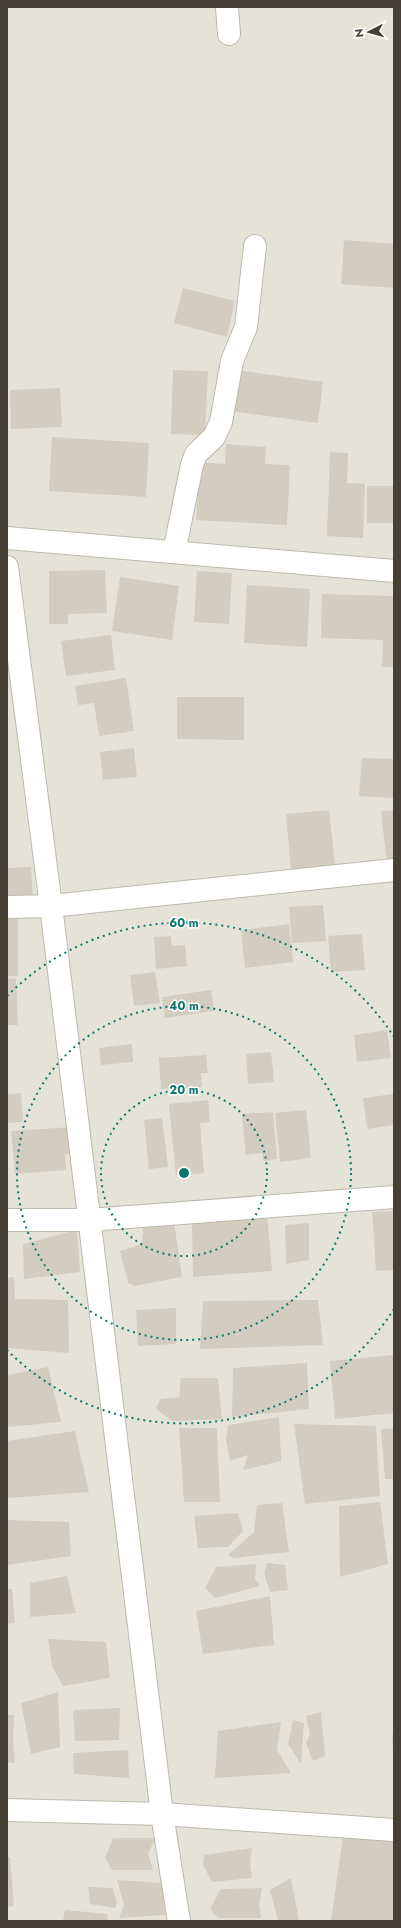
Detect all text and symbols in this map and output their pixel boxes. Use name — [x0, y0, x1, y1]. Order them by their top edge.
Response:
north arrow — [349, 12, 389, 52]
text: N — [351, 28, 367, 38]
text: 60 m — [169, 914, 199, 932]
text: 40 m — [169, 997, 199, 1015]
text: 20 m — [169, 1081, 199, 1099]
centre of rings — [177, 1166, 191, 1180]

